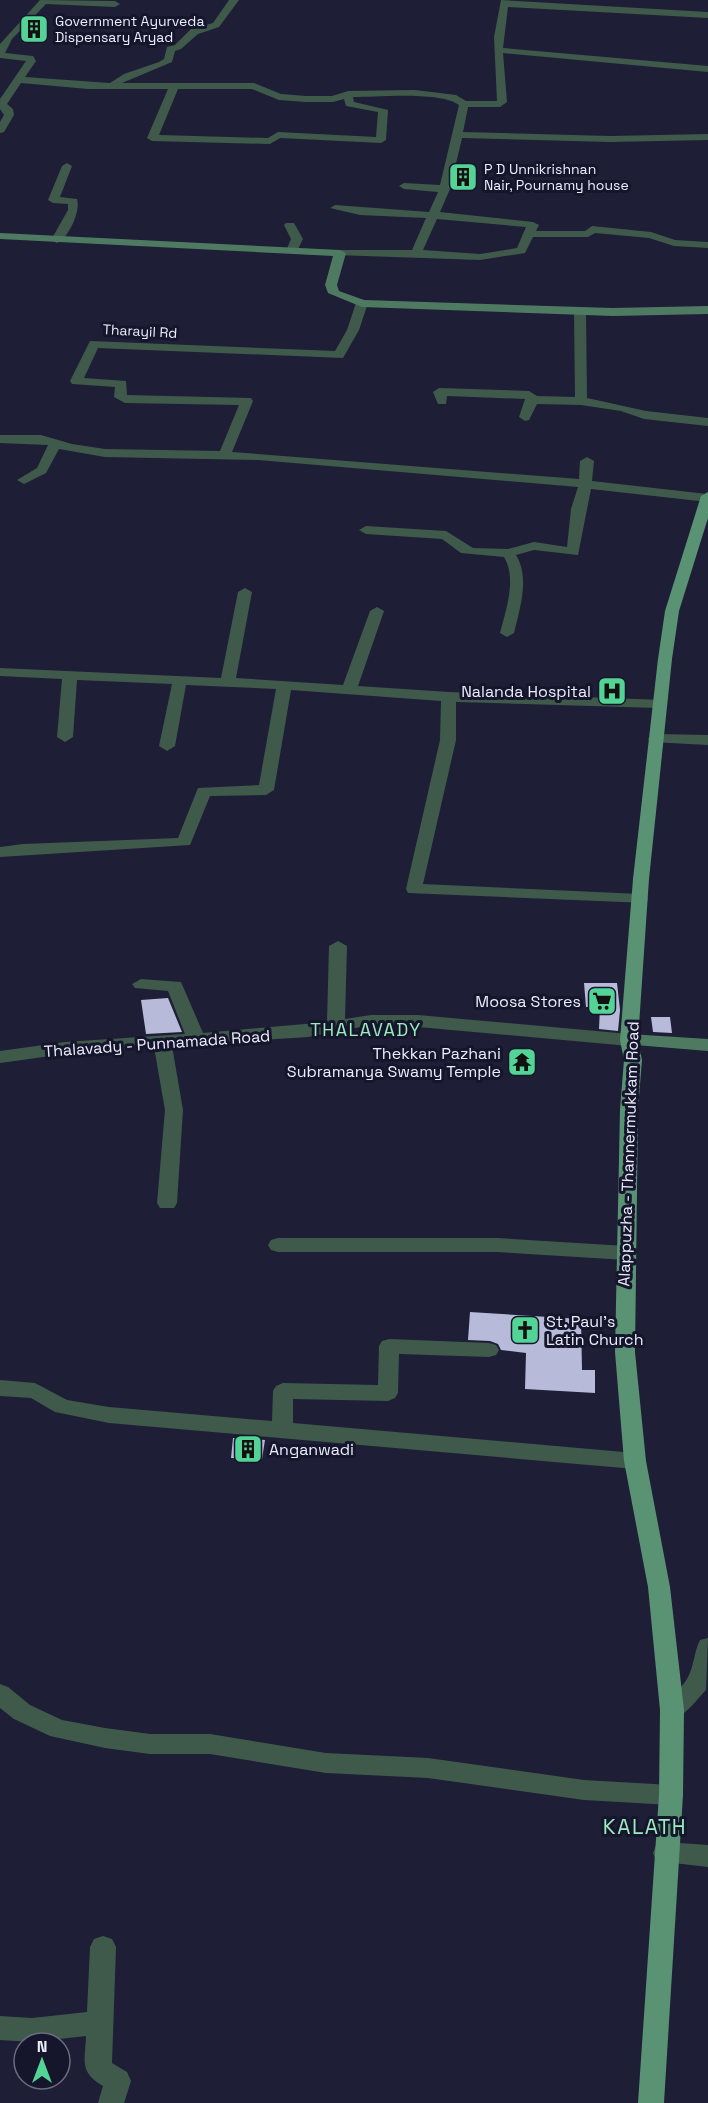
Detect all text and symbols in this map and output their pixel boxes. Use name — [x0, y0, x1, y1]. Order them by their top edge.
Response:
place label: Government Ayurveda Dispensary Aryad — [55, 12, 204, 46]
building icon: Government Ayurveda Dispensary Aryad — [18, 13, 50, 45]
place label: P D Unnikrishnan Nair, Pournamy house — [484, 160, 629, 194]
building icon: P D Unnikrishnan Nair, Pournamy house — [447, 161, 479, 193]
street label: Tharayil Rd — [102, 320, 178, 342]
hospital icon: Nalanda Hospital — [596, 675, 628, 707]
place label: Nalanda Hospital — [461, 681, 591, 702]
supermarket icon: Moosa Stores — [586, 985, 618, 1017]
place label: Moosa Stores — [475, 991, 581, 1012]
district label: THALAVADY — [310, 1018, 422, 1041]
street label: Alappuzha - Thannermukkam Road — [613, 1021, 644, 1287]
street label: Thalavady - Punnamada Road — [43, 1025, 271, 1062]
place label: Thekkan Pazhani Subramanya Swamy Temple — [287, 1043, 501, 1082]
temple icon: Thekkan Pazhani Subramanya Swamy Temple — [506, 1046, 538, 1078]
place label: St. Paul's Latin Church — [546, 1311, 644, 1350]
church icon: St. Paul's Latin Church — [509, 1314, 541, 1346]
building icon: Anganwadi — [232, 1433, 264, 1465]
place label: Anganwadi — [269, 1439, 354, 1460]
district label: KALATH — [603, 1813, 687, 1840]
north arrow — [12, 2031, 72, 2091]
text: N — [37, 2036, 47, 2057]

